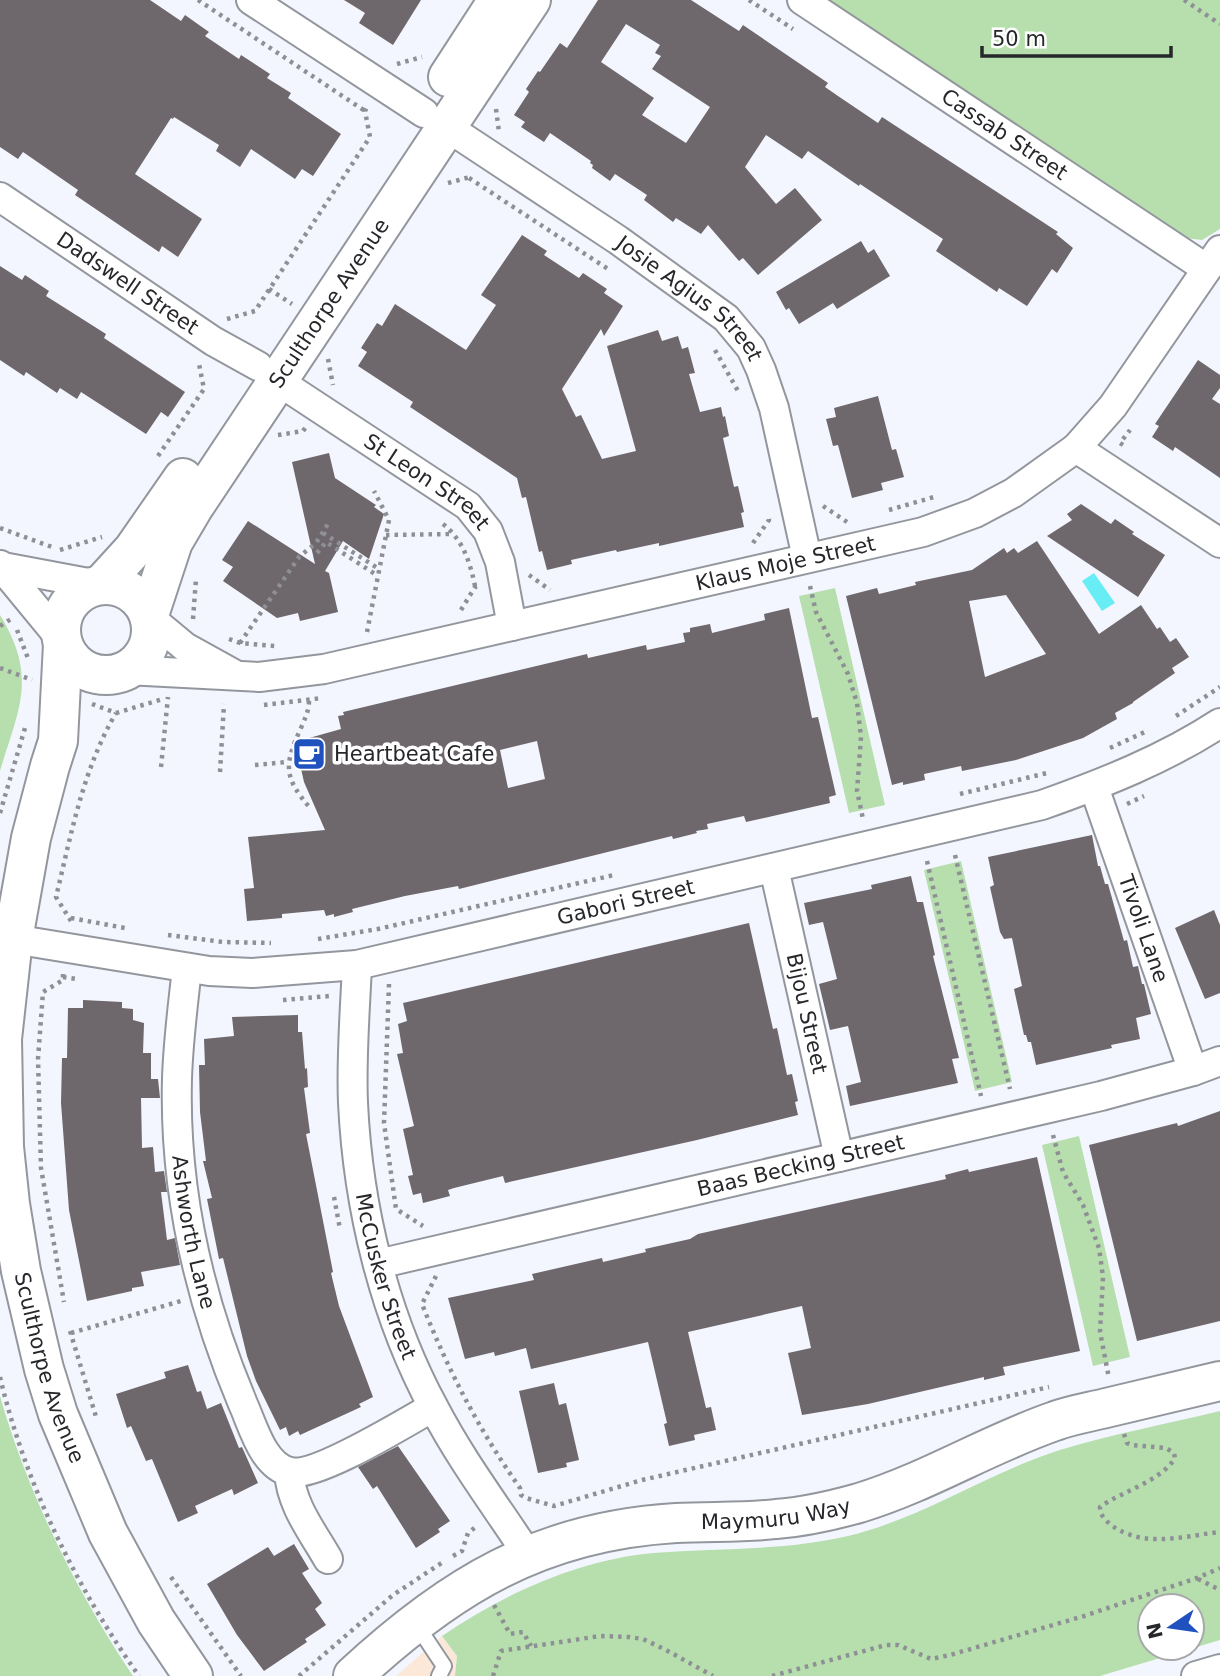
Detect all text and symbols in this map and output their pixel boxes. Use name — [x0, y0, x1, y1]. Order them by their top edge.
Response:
scale bar — [982, 14, 1171, 58]
text: 50 m — [992, 27, 1046, 51]
street label: Cassab Street — [937, 84, 1072, 185]
street label: Sculthorpe Avenue — [264, 214, 394, 393]
street label: Dadswell Street — [52, 227, 203, 340]
street label: Josie Agius Street — [610, 230, 767, 365]
street label: St Leon Street — [359, 429, 494, 535]
street label: Klaus Moje Street — [693, 531, 878, 596]
cafe icon: Heartbeat Cafe — [290, 735, 328, 773]
place label: Heartbeat Cafe — [334, 742, 494, 766]
street label: Tivoli Lane — [1113, 871, 1173, 986]
street label: Gabori Street — [555, 875, 697, 930]
street label: Bijou Street — [782, 951, 832, 1076]
street label: Baas Becking Street — [695, 1130, 907, 1201]
street label: Ashworth Lane — [167, 1154, 220, 1312]
street label: McCusker Street — [351, 1191, 421, 1363]
street label: Sculthorpe Avenue — [10, 1270, 89, 1467]
street label: Maymuru Way — [701, 1494, 853, 1534]
north arrow — [1136, 1592, 1206, 1662]
text: N — [1142, 1621, 1167, 1641]

